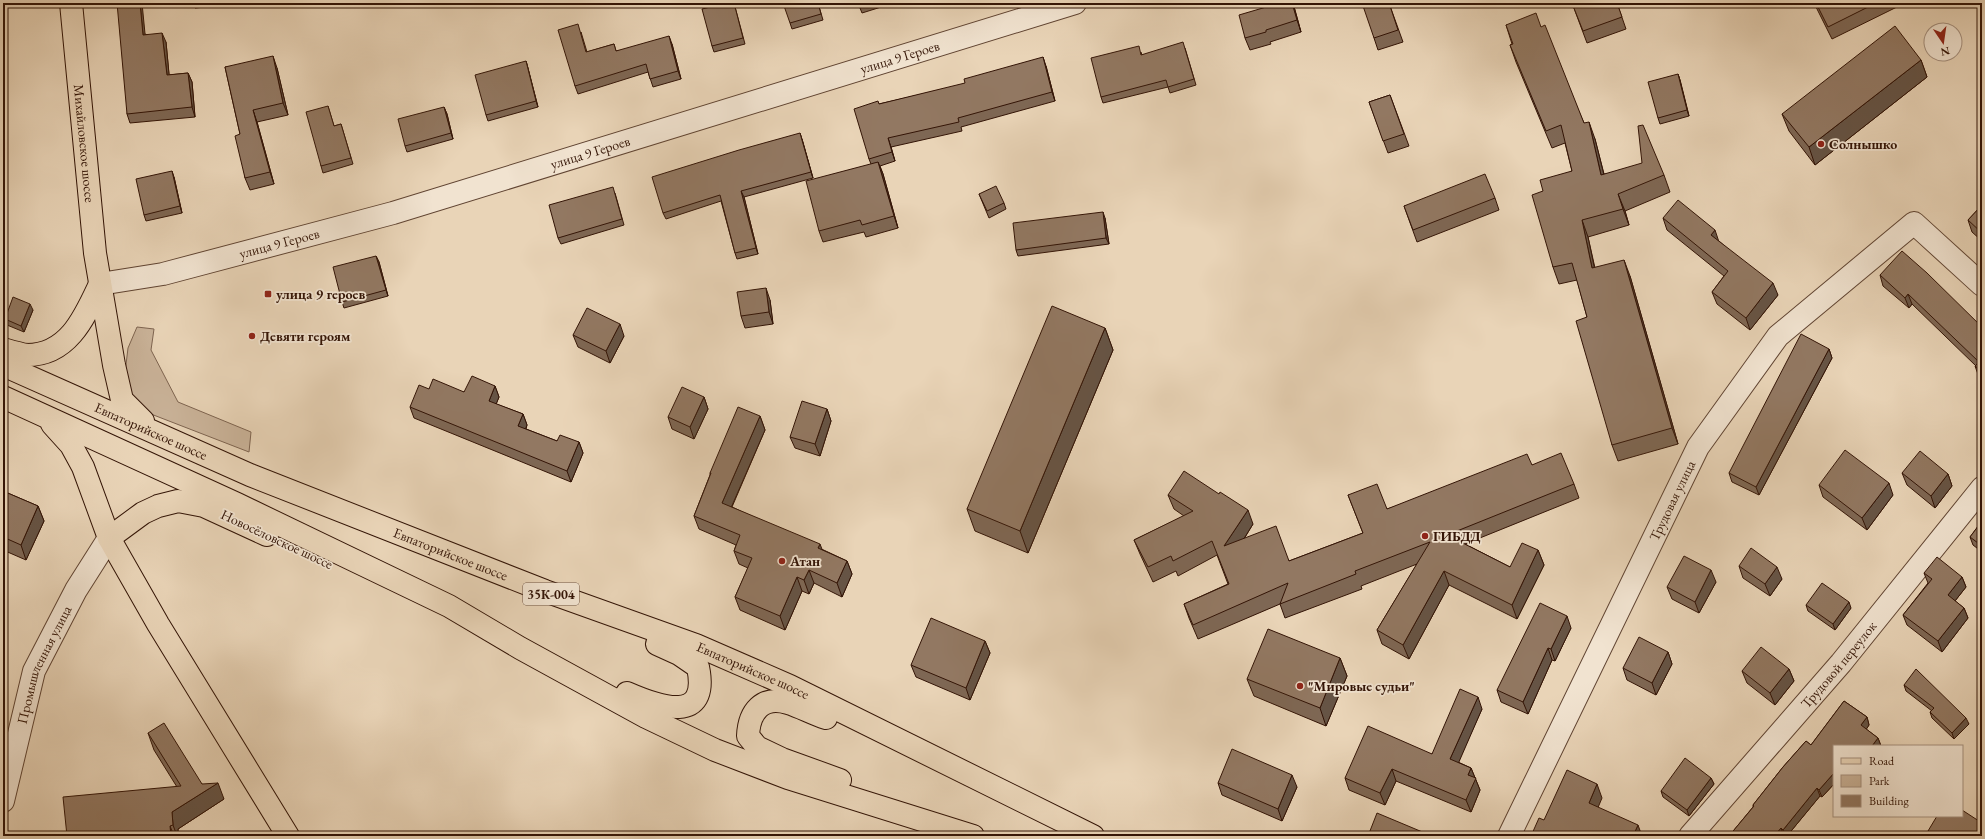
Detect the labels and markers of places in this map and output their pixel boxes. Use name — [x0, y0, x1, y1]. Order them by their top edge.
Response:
place label: Солнышко — [1829, 135, 1897, 153]
marker: Солнышко — [1816, 139, 1826, 149]
place label: улица 9 героев — [276, 285, 365, 303]
marker: улица 9 героев — [263, 289, 273, 299]
place label: Девяти героям — [260, 327, 351, 345]
marker: Девяти героям — [247, 331, 257, 341]
place label: ГИБДД — [1433, 527, 1481, 545]
marker: ГИБДД — [1420, 531, 1430, 541]
place label: Атан — [789, 552, 820, 570]
marker: Атан — [777, 556, 787, 566]
place label: "Мировые судьи" — [1308, 677, 1415, 695]
marker: "Мировые судьи" — [1295, 681, 1305, 691]

